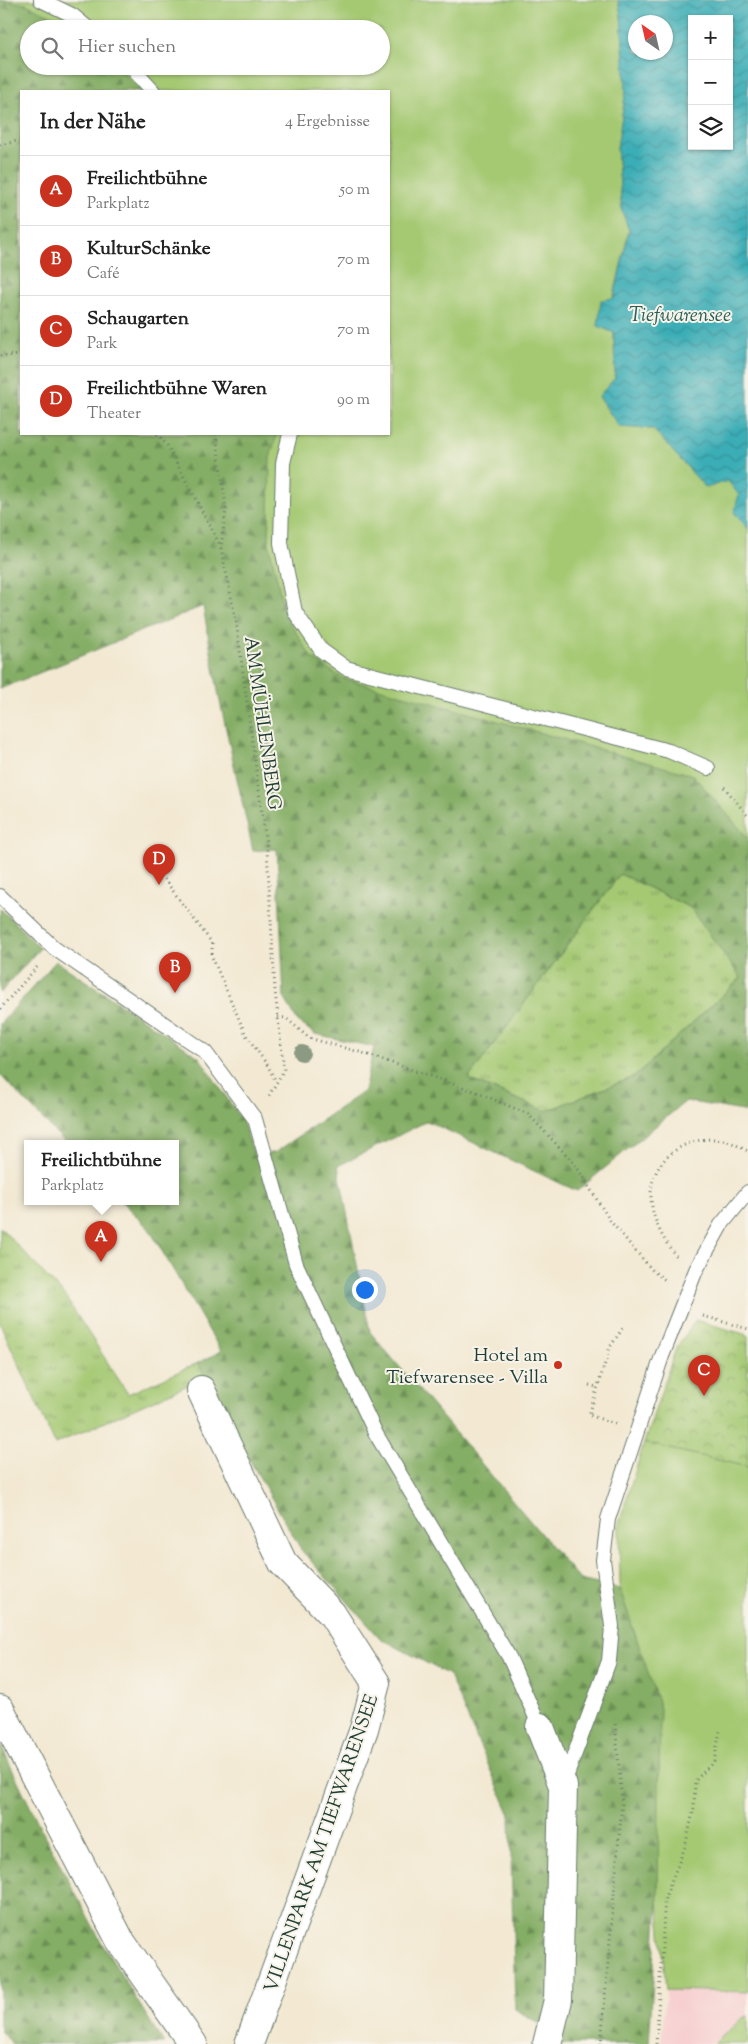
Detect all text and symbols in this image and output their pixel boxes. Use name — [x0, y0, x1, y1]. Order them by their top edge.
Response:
north arrow — [628, 15, 673, 60]
map controls — [688, 15, 733, 150]
button: + — [688, 15, 733, 60]
search box — [20, 20, 390, 75]
icon: search — [38, 34, 66, 62]
text: Hier suchen — [78, 34, 176, 61]
button: − — [688, 60, 733, 105]
button: layers — [688, 105, 733, 150]
text: In der Nähe — [40, 108, 146, 138]
text: 4 Ergebnisse — [285, 111, 370, 134]
text: Freilichtbühne — [87, 166, 207, 193]
text: A — [50, 179, 63, 202]
text: 50 m — [339, 179, 370, 202]
text: Parkplatz — [87, 193, 149, 216]
text: KulturSchänke — [87, 236, 211, 263]
text: B — [51, 249, 61, 272]
text: 70 m — [337, 249, 370, 272]
text: Café — [87, 263, 120, 286]
water label: Tiefwarensee — [629, 302, 731, 331]
text: Schaugarten — [87, 306, 189, 333]
text: C — [50, 319, 62, 342]
text: 70 m — [337, 319, 370, 342]
text: Park — [87, 333, 118, 356]
text: Freilichtbühne Waren — [87, 376, 267, 403]
text: D — [50, 389, 62, 412]
text: 90 m — [337, 389, 370, 412]
text: Theater — [87, 403, 141, 426]
street label: AM MÜHLENBERG — [236, 635, 287, 812]
pin: D — [143, 844, 175, 885]
pin: B — [159, 952, 191, 993]
popup — [24, 1140, 179, 1205]
text: Freilichtbühne — [41, 1148, 162, 1175]
text: Parkplatz — [41, 1175, 104, 1198]
pin: A — [85, 1221, 117, 1262]
your location — [352, 1277, 378, 1303]
place label: Hotel am Tiefwarensee - Villa — [386, 1343, 548, 1392]
pin: C — [688, 1355, 720, 1396]
marker: Hotel am Tiefwarensee - Villa — [552, 1359, 564, 1371]
street label: VILLENPARK AM TIEFWARENSEE — [259, 1691, 386, 1997]

